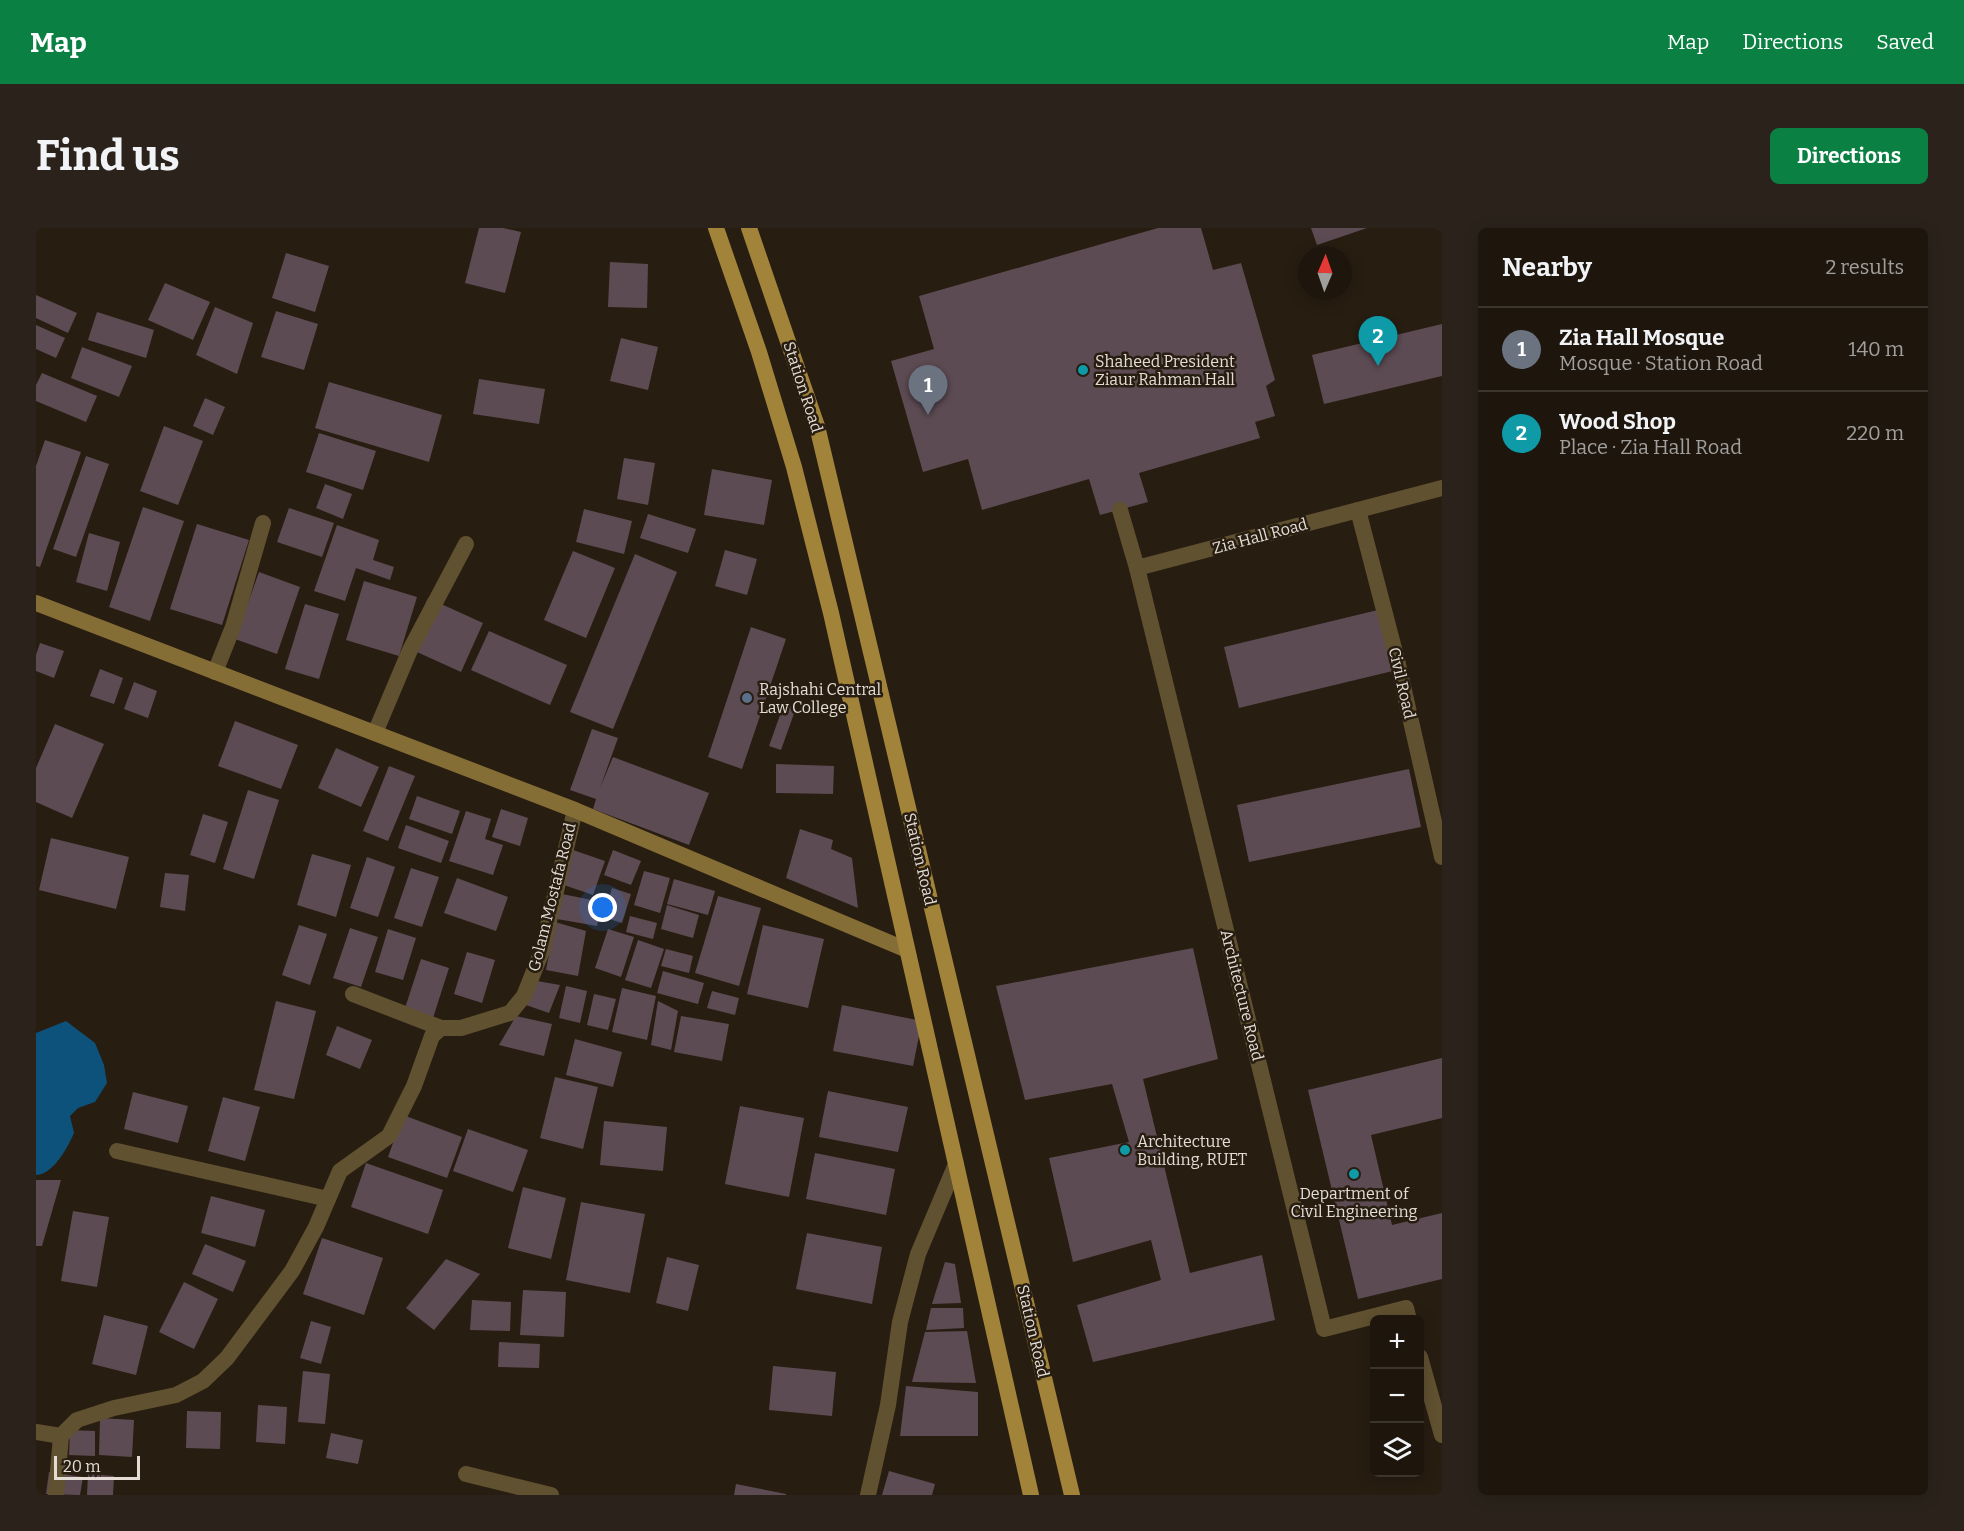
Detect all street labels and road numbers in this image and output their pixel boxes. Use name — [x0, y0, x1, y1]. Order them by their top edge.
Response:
street label: Station Road — [779, 339, 827, 435]
street label: Zia Hall Road — [1210, 514, 1310, 558]
street label: Civil Road — [1385, 645, 1420, 721]
street label: Station Road — [900, 811, 940, 908]
street label: Golam Mostafa Road — [524, 820, 580, 973]
street label: Architecture Road — [1216, 927, 1268, 1063]
street label: Station Road — [1013, 1283, 1053, 1380]

